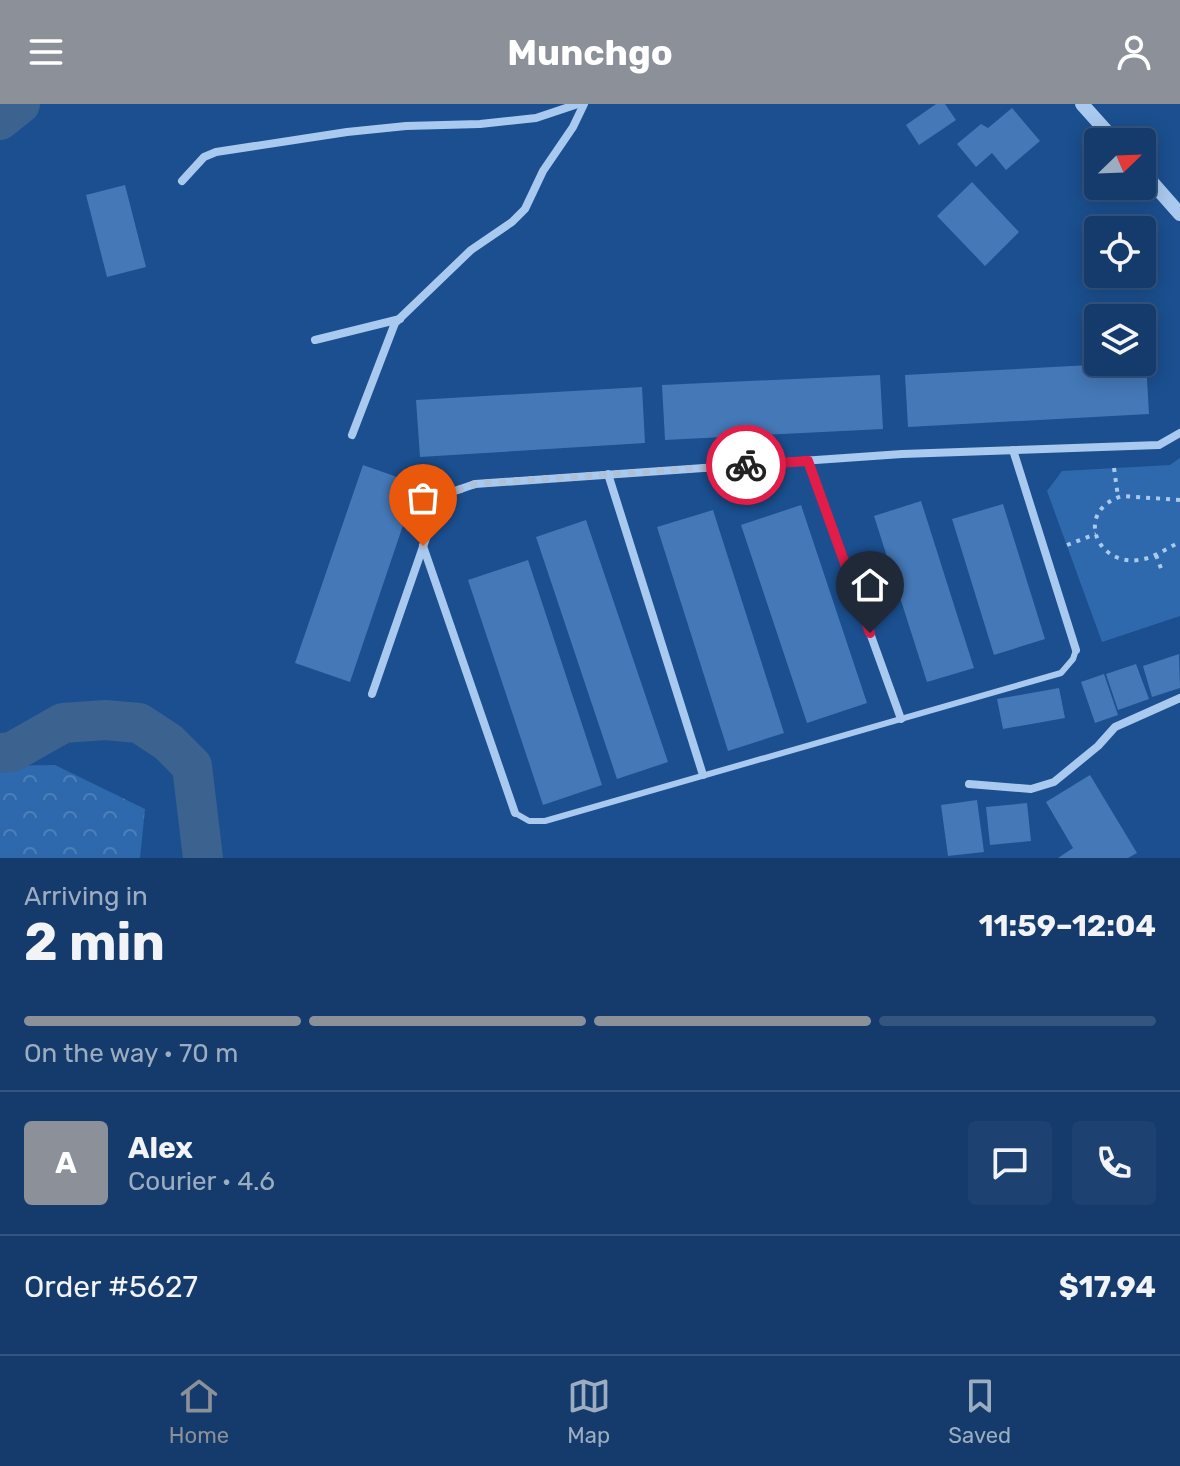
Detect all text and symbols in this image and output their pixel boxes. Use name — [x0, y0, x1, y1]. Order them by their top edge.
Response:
icon: menu — [24, 30, 68, 74]
icon: person — [1112, 30, 1156, 74]
text: Munchgo — [507, 31, 673, 74]
north arrow — [1084, 128, 1156, 200]
map controls — [1084, 128, 1156, 376]
button: locate — [1084, 216, 1156, 288]
button: layers — [1084, 304, 1156, 376]
courier — [706, 425, 786, 505]
icon: bike — [724, 443, 768, 487]
pin — [389, 464, 457, 546]
icon: bag — [401, 476, 445, 520]
pin — [836, 551, 904, 633]
icon: home — [848, 563, 892, 607]
text: Arriving in — [24, 881, 148, 912]
text: 11:59–12:04 — [979, 908, 1156, 944]
text: 2 min — [24, 911, 165, 973]
text: On the way · 70 m — [24, 1038, 238, 1069]
button: chat — [968, 1121, 1052, 1205]
button: phone — [1072, 1121, 1156, 1205]
text: Alex — [128, 1130, 193, 1166]
text: A — [55, 1145, 77, 1181]
text: Courier · 4.6 — [128, 1166, 275, 1197]
text: Order #5627 — [24, 1269, 198, 1305]
text: $17.94 — [1059, 1269, 1156, 1305]
tab: Home — [169, 1374, 229, 1449]
tab: Map — [567, 1374, 611, 1449]
tab: Saved — [948, 1374, 1011, 1449]

